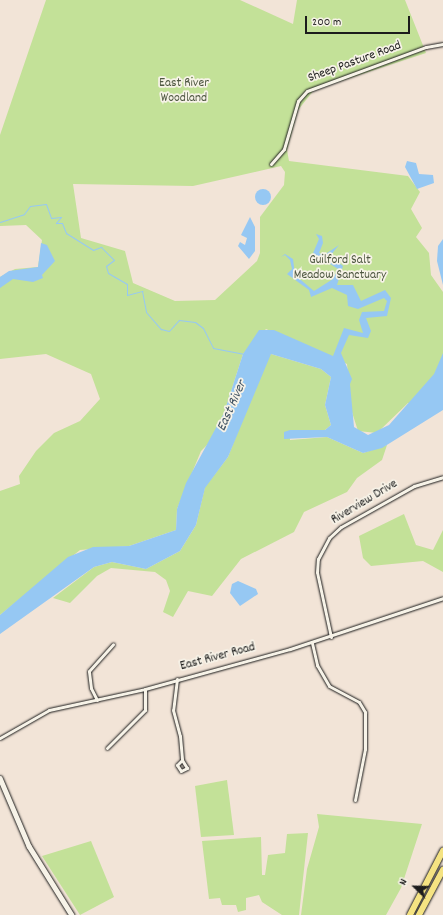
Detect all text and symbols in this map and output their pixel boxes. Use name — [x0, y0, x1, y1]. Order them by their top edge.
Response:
scale bar — [307, 8, 412, 34]
text: 200 m — [312, 14, 341, 31]
street label: Sheep Pasture Road — [306, 39, 404, 87]
park label: East River Woodland — [159, 77, 209, 108]
park label: Guilford Salt Meadow Sanctuary — [294, 254, 386, 285]
water label: East River — [213, 378, 251, 434]
street label: Riverview Drive — [329, 477, 401, 529]
street label: East River Road — [179, 640, 257, 676]
north arrow — [395, 867, 435, 907]
text: N — [396, 877, 412, 888]

